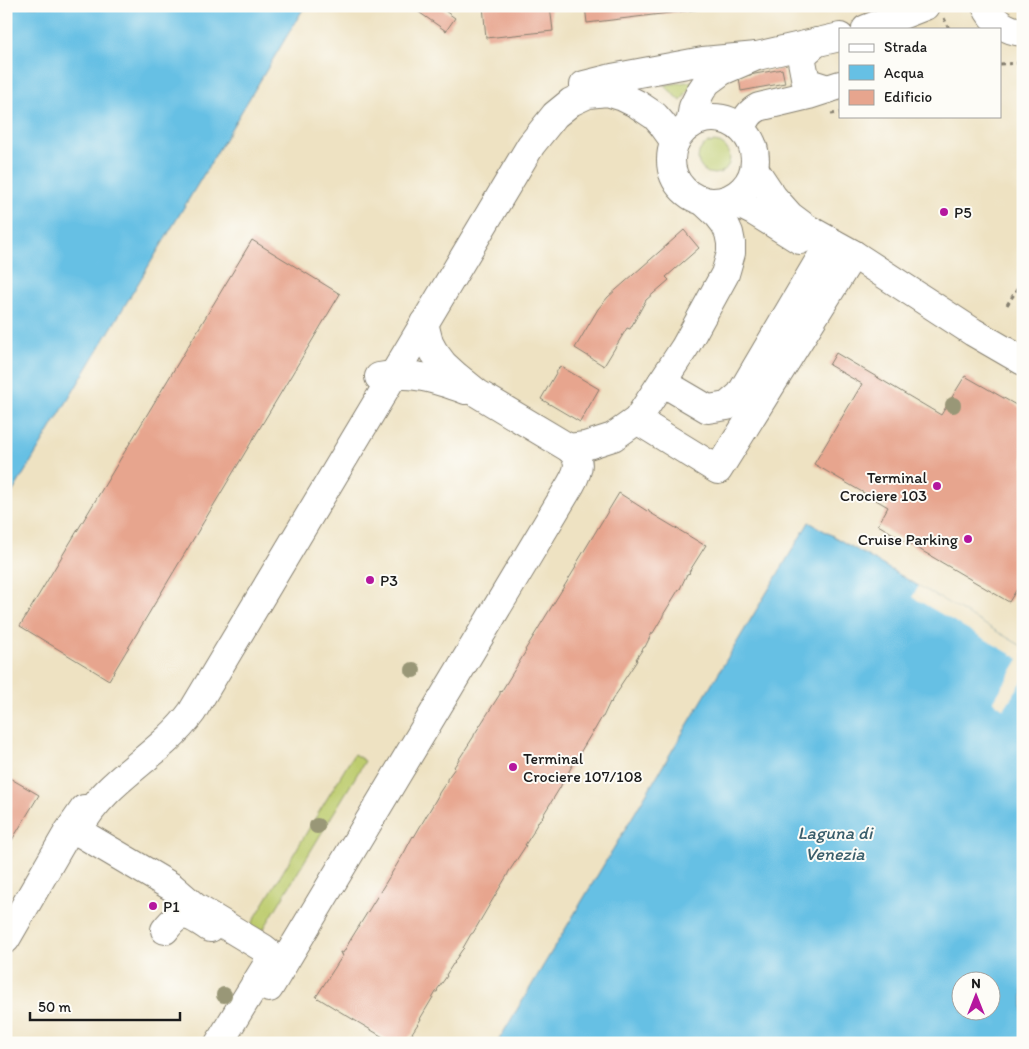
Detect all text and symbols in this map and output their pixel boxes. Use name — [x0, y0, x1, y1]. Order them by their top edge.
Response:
legend — [839, 28, 1002, 118]
text: Strada — [884, 38, 928, 56]
text: Acqua — [884, 64, 925, 82]
text: Edificio — [884, 88, 932, 106]
place label: P5 — [954, 203, 972, 222]
marker: P5 — [938, 206, 950, 218]
place label: Terminal Crociere 103 — [840, 468, 927, 505]
marker: Terminal Crociere 103 — [931, 480, 943, 492]
place label: Cruise Parking — [858, 530, 959, 549]
marker: Cruise Parking — [962, 533, 974, 545]
place label: P3 — [380, 571, 398, 590]
marker: P3 — [364, 574, 376, 586]
place label: Terminal Crociere 107/108 — [523, 749, 643, 786]
marker: Terminal Crociere 107/108 — [507, 761, 519, 773]
water label: Laguna di Venezia — [798, 822, 875, 865]
place label: P1 — [163, 897, 180, 916]
marker: P1 — [147, 900, 159, 912]
north arrow — [952, 972, 1002, 1022]
text: N — [971, 975, 981, 992]
scale bar — [30, 989, 180, 1021]
text: 50 m — [38, 998, 71, 1016]

